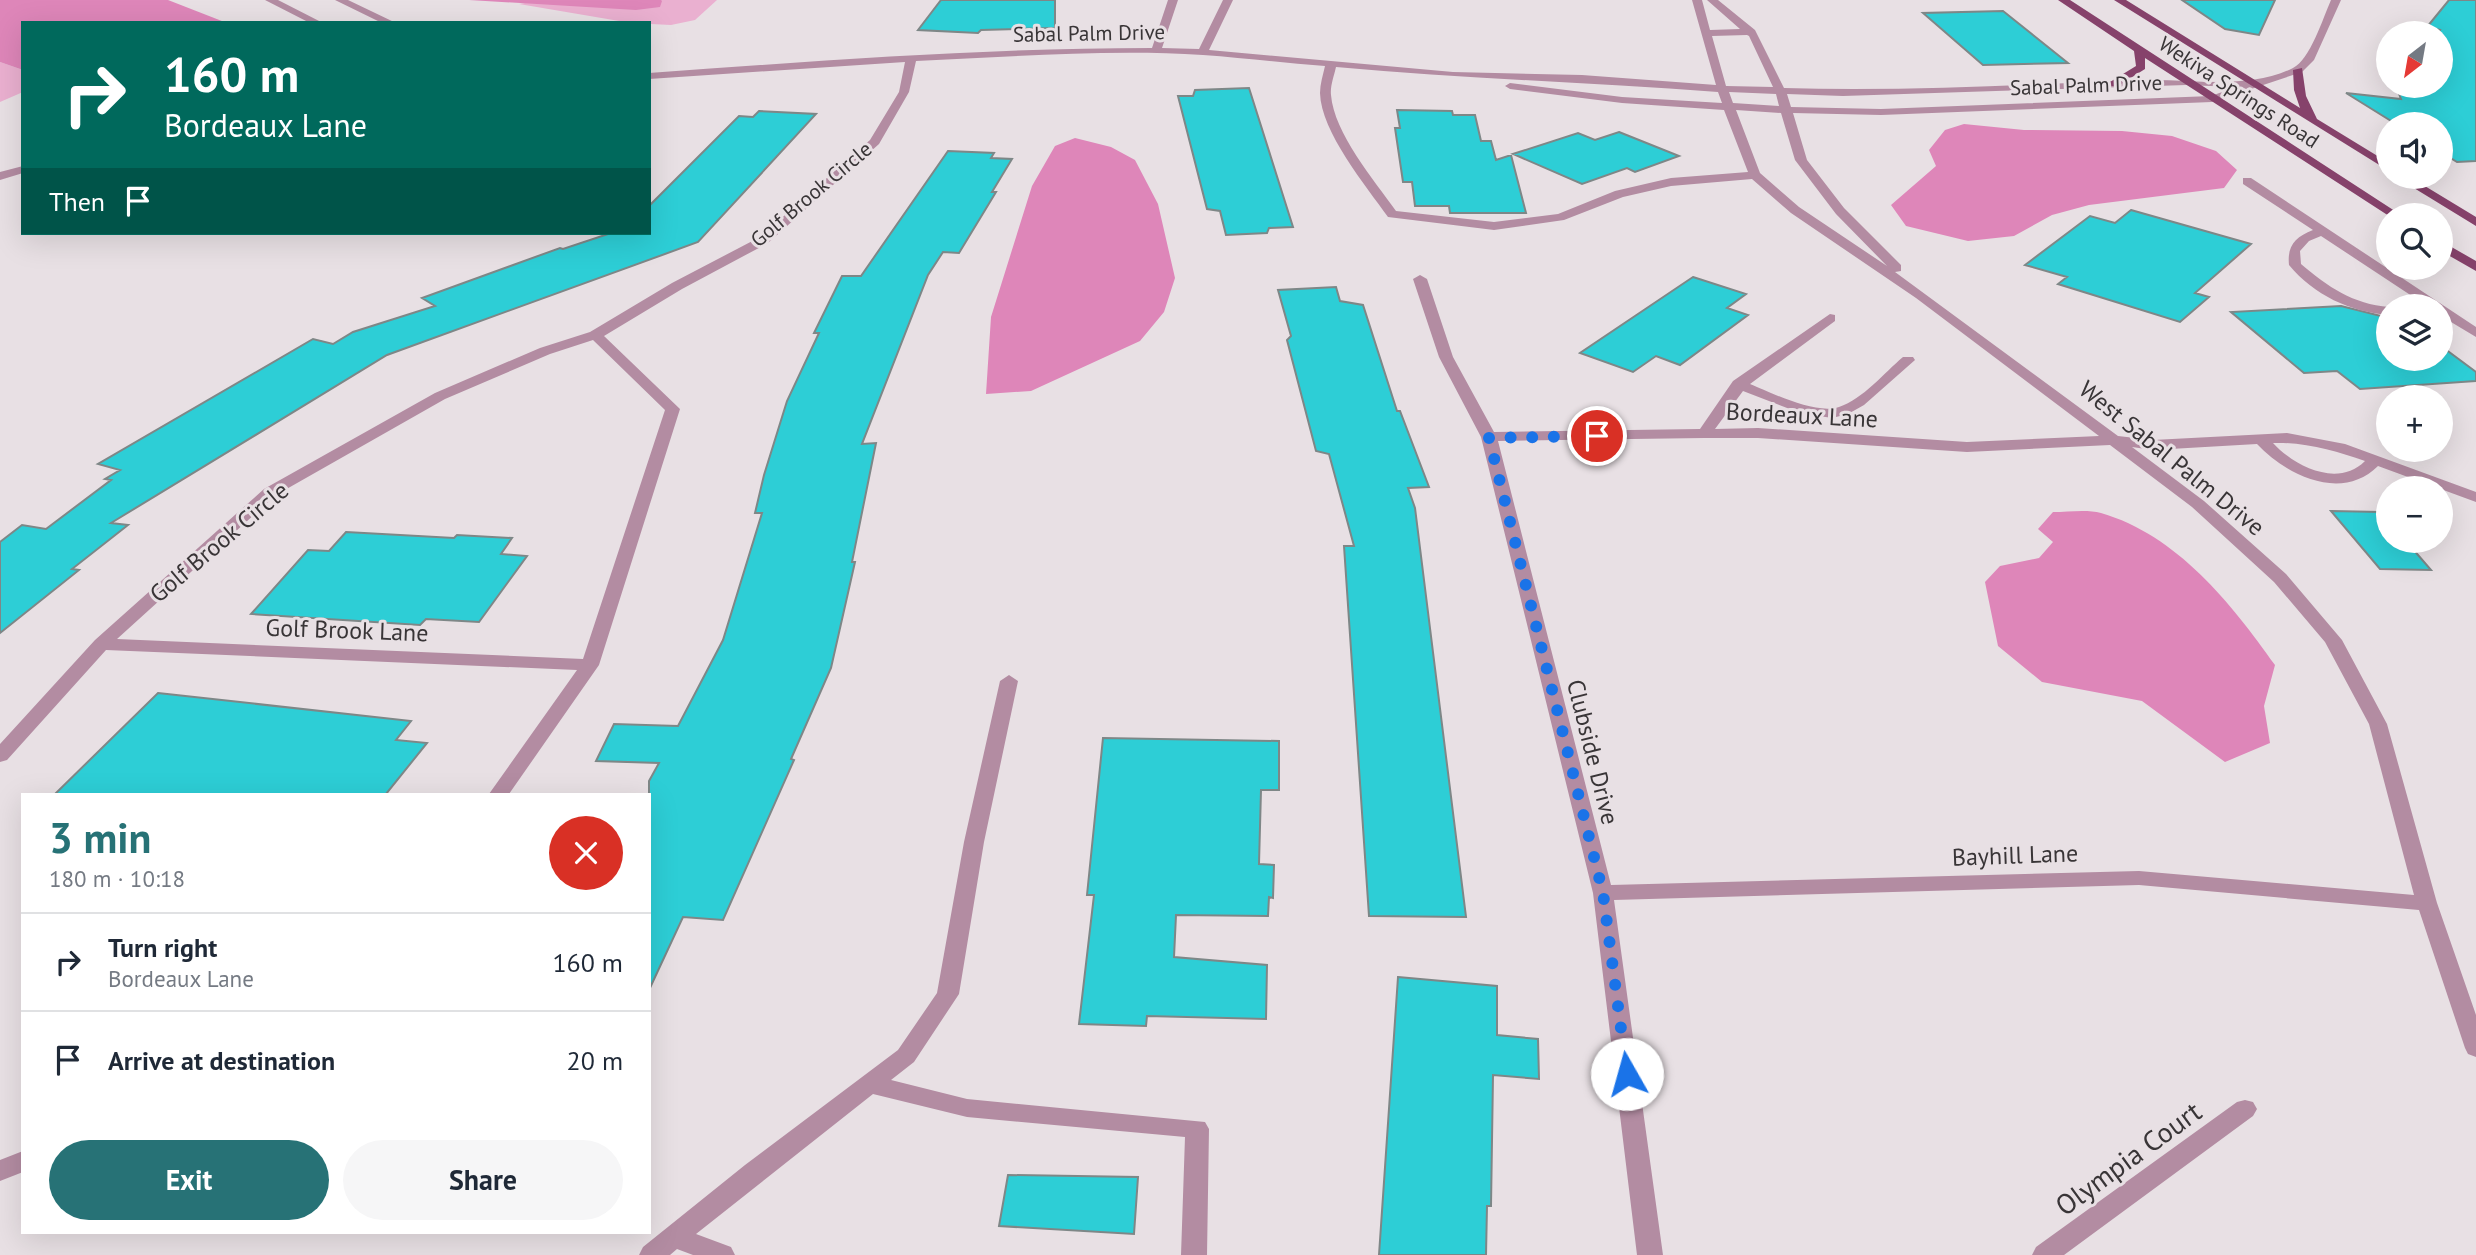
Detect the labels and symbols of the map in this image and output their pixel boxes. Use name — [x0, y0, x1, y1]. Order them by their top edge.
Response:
street label: Sabal Palm Drive — [1013, 18, 1165, 48]
north arrow — [2376, 21, 2454, 98]
street label: Wekiva Springs Road — [2154, 30, 2324, 154]
street label: Sabal Palm Drive — [2009, 69, 2163, 101]
street label: Golf Brook Circle — [745, 135, 877, 253]
street label: West Sabal Palm Drive — [2073, 374, 2271, 542]
street label: Bordeaux Lane — [1725, 396, 1879, 434]
pin — [1567, 406, 1627, 466]
street label: Golf Brook Circle — [143, 475, 295, 609]
street label: Golf Brook Lane — [265, 612, 429, 648]
street label: Clubside Drive — [1560, 676, 1626, 828]
street label: Bayhill Lane — [1951, 837, 2079, 873]
position arrow — [1590, 1037, 1664, 1111]
street label: Olympia Court — [2048, 1092, 2209, 1224]

